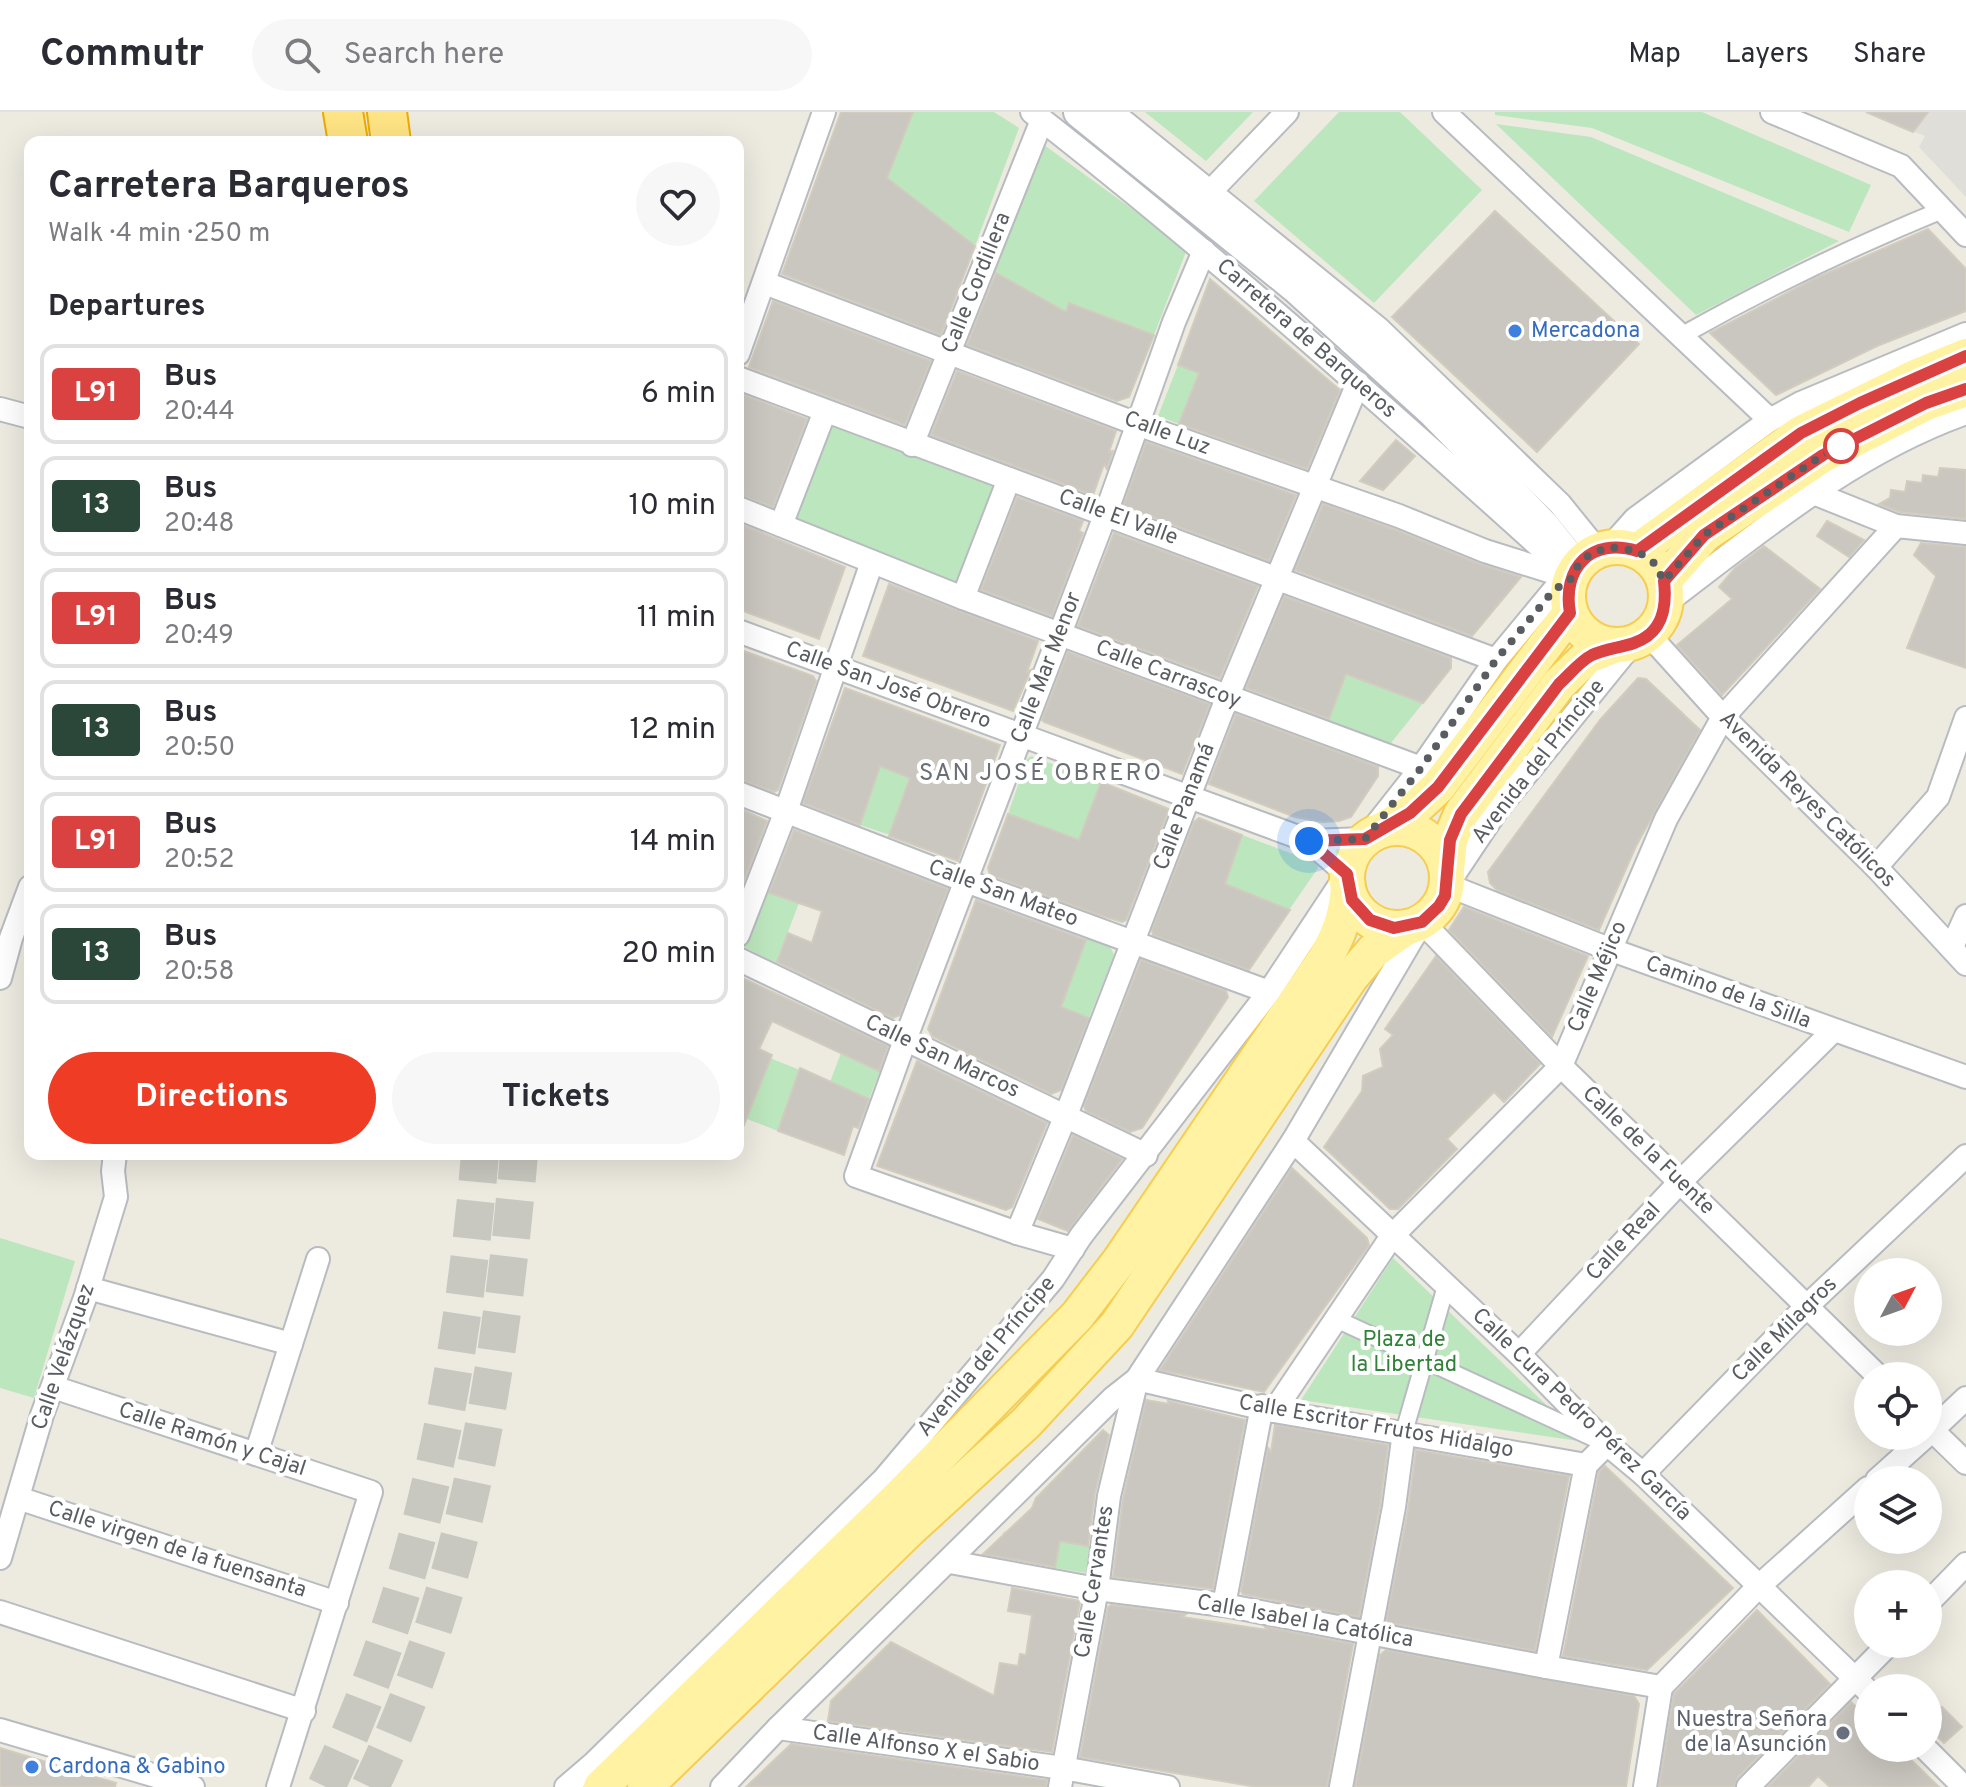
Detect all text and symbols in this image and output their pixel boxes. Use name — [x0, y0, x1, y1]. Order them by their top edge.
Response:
search box — [252, 19, 812, 91]
text: Commutr — [40, 31, 204, 80]
icon: search — [280, 33, 324, 77]
text: Search here — [344, 37, 504, 74]
text: Map — [1628, 37, 1681, 73]
text: Layers — [1725, 37, 1809, 73]
text: Share — [1853, 37, 1926, 73]
button: heart — [636, 162, 720, 246]
text: Carretera Barqueros — [48, 163, 410, 212]
street label: Calle Cordillera — [936, 208, 1018, 358]
text: Walk · 4 min · 250 m — [48, 218, 270, 251]
street label: Carretera de Barqueros — [1210, 253, 1402, 425]
text: Departures — [48, 289, 206, 326]
place label: Mercadona — [1531, 318, 1640, 345]
marker: Mercadona — [1506, 322, 1524, 340]
text: Bus — [164, 359, 217, 396]
text: L91 — [74, 376, 118, 412]
text: 6 min — [641, 376, 716, 413]
text: 20:44 — [164, 396, 235, 429]
street label: Calle Luz — [1120, 406, 1214, 462]
unlabelled marker — [1824, 429, 1858, 463]
text: Bus — [164, 471, 217, 508]
street label: Calle El Valle — [1055, 484, 1181, 552]
text: 13 — [82, 488, 110, 524]
text: 10 min — [629, 488, 716, 525]
text: 20:48 — [164, 508, 235, 541]
text: Bus — [164, 583, 217, 620]
street label: Calle Mar Menor — [1006, 588, 1088, 748]
text: L91 — [74, 600, 118, 636]
text: 11 min — [637, 600, 716, 637]
text: 20:49 — [164, 620, 234, 653]
street label: Calle Carrascoy — [1091, 635, 1245, 715]
street label: Calle San José Obrero — [782, 636, 994, 736]
street label: Avenida del Príncipe — [1466, 674, 1612, 850]
text: Bus — [164, 695, 217, 732]
street label: Avenida Reyes Católicos — [1713, 706, 1901, 894]
text: 13 — [82, 712, 110, 748]
text: 12 min — [629, 712, 716, 749]
text: 20:50 — [164, 732, 235, 765]
street label: Calle Panamá — [1148, 740, 1222, 874]
district label: SAN JOSÉ OBRERO — [919, 757, 1163, 789]
text: Bus — [164, 807, 217, 844]
your location — [1289, 821, 1329, 861]
text: L91 — [74, 824, 118, 860]
text: 14 min — [630, 824, 716, 861]
text: 20:52 — [164, 844, 234, 877]
street label: Calle San Mateo — [924, 854, 1082, 934]
street label: Calle Méjico — [1562, 917, 1634, 1037]
text: Bus — [164, 919, 217, 956]
text: 13 — [82, 936, 110, 972]
text: 20 min — [621, 936, 716, 973]
street label: Camino de la Silla — [1642, 951, 1814, 1035]
text: 20:58 — [164, 956, 235, 989]
street label: Calle San Marcos — [860, 1009, 1024, 1105]
button: Directions — [48, 1052, 376, 1144]
button: Tickets — [392, 1052, 720, 1144]
street label: Calle de la Fuente — [1576, 1081, 1720, 1221]
street label: Calle Real — [1581, 1197, 1667, 1287]
north arrow — [1854, 1258, 1942, 1346]
map controls — [1854, 1258, 1942, 1762]
street label: Avenida del Príncipe — [912, 1271, 1062, 1443]
street label: Calle Milagros — [1727, 1272, 1843, 1388]
street label: Calle Velázquez — [26, 1280, 102, 1434]
street label: Calle Cura Pedro Pérez García — [1466, 1303, 1696, 1527]
park label: Plaza de la Libertad — [1351, 1327, 1457, 1379]
button: locate — [1854, 1362, 1942, 1450]
street label: Calle Escritor Frutos Hidalgo — [1236, 1390, 1516, 1464]
street label: Calle Ramón y Cajal — [115, 1397, 309, 1483]
button: layers — [1854, 1466, 1942, 1554]
street label: Calle virgen de la fuensanta — [44, 1495, 310, 1605]
street label: Calle Cervantes — [1070, 1504, 1120, 1660]
button: + — [1854, 1570, 1942, 1658]
street label: Calle Isabel la Católica — [1195, 1590, 1415, 1654]
button: − — [1854, 1674, 1942, 1762]
place label: Nuestra Señora de la Asunción — [1676, 1707, 1827, 1759]
street label: Calle Alfonso X el Sabio — [811, 1720, 1041, 1778]
marker: Nuestra Señora de la Asunción — [1834, 1724, 1852, 1742]
place label: Cardona & Gabino — [48, 1754, 226, 1781]
marker: Cardona & Gabino — [23, 1758, 41, 1776]

